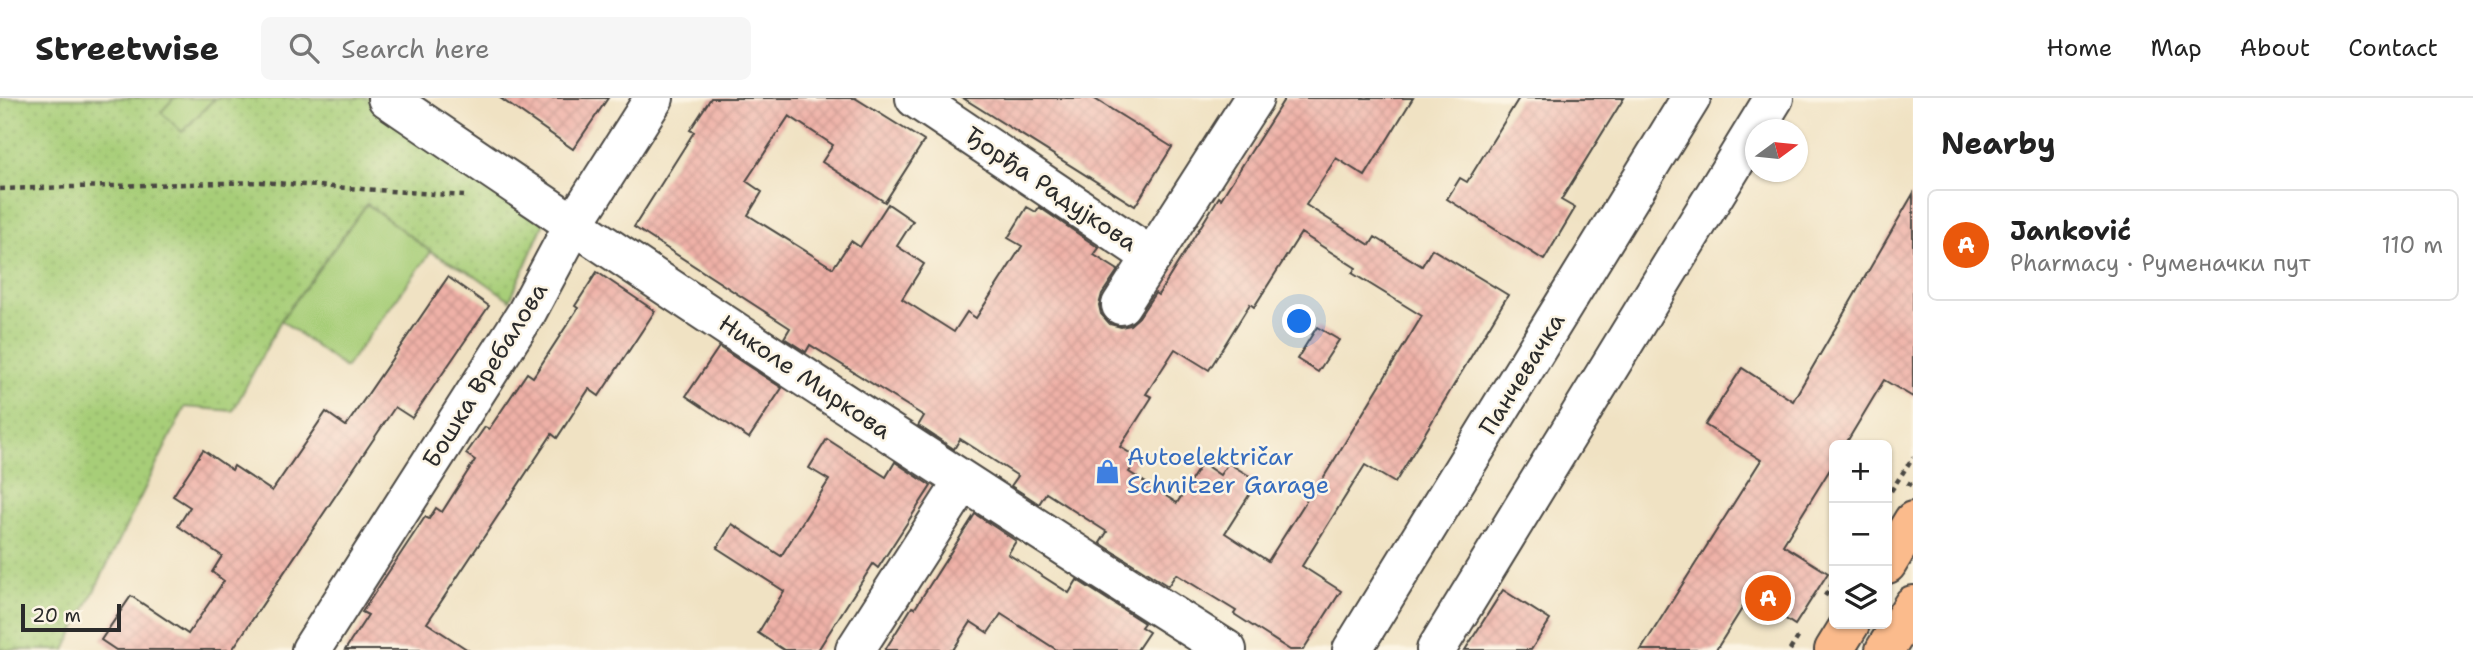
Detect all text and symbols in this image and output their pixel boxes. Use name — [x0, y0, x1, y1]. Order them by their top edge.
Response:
search box — [261, 17, 751, 80]
text: Streetwise — [35, 26, 219, 71]
icon: search — [285, 29, 323, 67]
text: Search here — [341, 31, 490, 66]
text: Home — [2046, 32, 2112, 64]
text: Map — [2150, 32, 2202, 64]
text: About — [2240, 32, 2310, 64]
text: Contact — [2348, 32, 2438, 64]
street label: Ђорђа Радујкова — [958, 119, 1144, 259]
north arrow — [1745, 119, 1808, 182]
text: Nearby — [1941, 123, 2056, 164]
text: Janković — [2010, 213, 2131, 248]
text: A — [1957, 230, 1975, 260]
text: 110 m — [2381, 230, 2443, 260]
text: Pharmacy · Руменачки пут — [2010, 248, 2311, 278]
street label: Бошка Вребалова — [415, 276, 555, 474]
your location — [1282, 304, 1316, 338]
street label: Николе Миркова — [713, 307, 897, 447]
street label: Панчевачка — [1472, 307, 1572, 441]
map controls — [1829, 440, 1892, 629]
button: + — [1829, 440, 1892, 503]
place label: Autoelektričar Schnitzer Garage — [1127, 441, 1329, 501]
shop icon: Autoelektričar Schnitzer Garage — [1093, 457, 1121, 485]
button: − — [1829, 503, 1892, 566]
button: layers — [1829, 566, 1892, 629]
pin: A — [1745, 572, 1791, 624]
scale bar — [21, 601, 121, 633]
text: 20 m — [32, 603, 81, 628]

